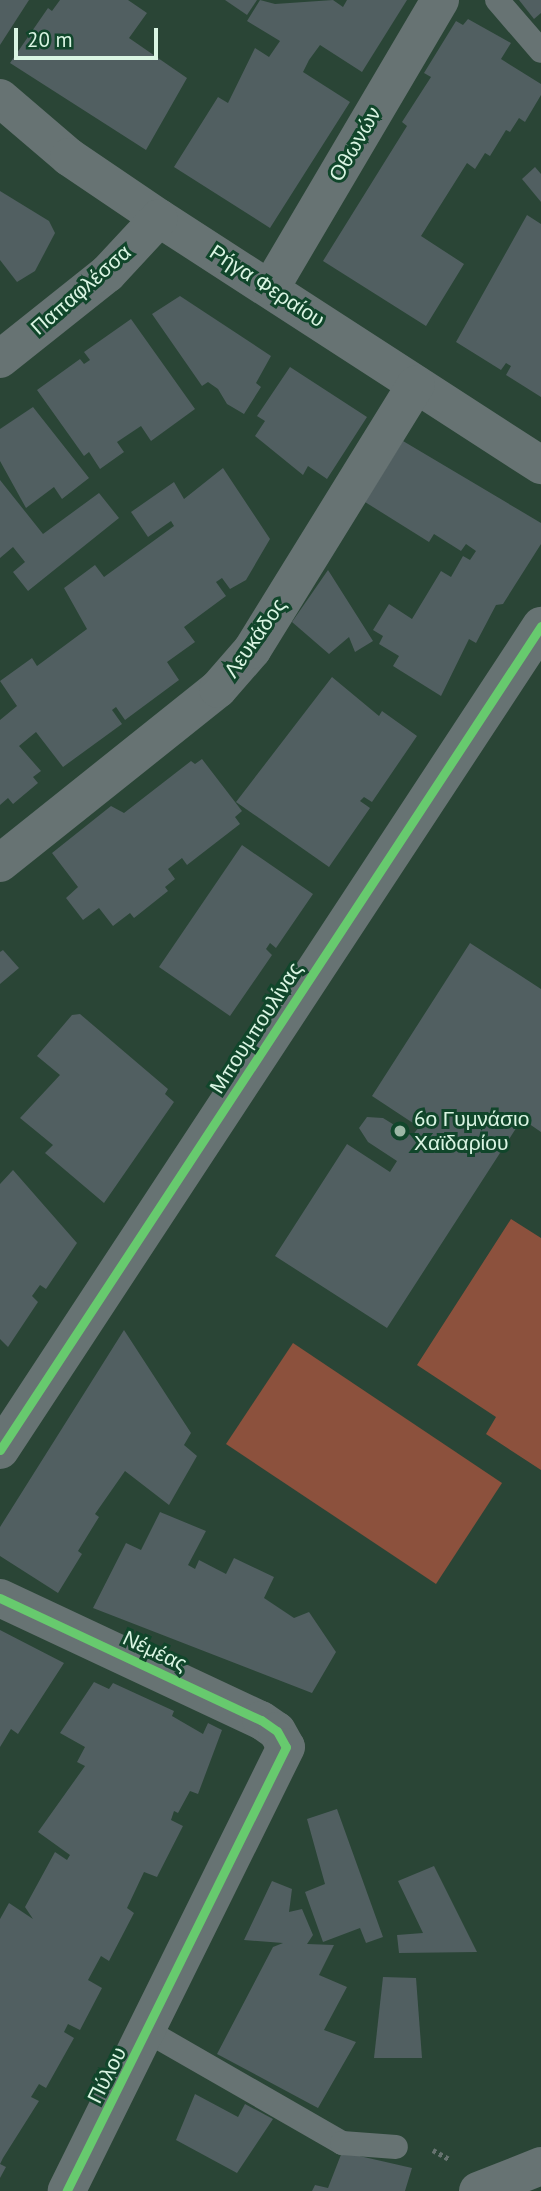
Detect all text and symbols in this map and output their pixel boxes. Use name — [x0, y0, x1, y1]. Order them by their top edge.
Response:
scale bar — [18, 14, 161, 58]
text: 20 m — [27, 26, 73, 53]
street label: Οθωνών — [324, 102, 386, 186]
street label: Ρήγα Φεραίου — [205, 239, 329, 333]
street label: Παπαφλέσσα — [26, 240, 136, 340]
street label: Λευκάδος — [219, 594, 291, 682]
street label: Μπουμπουλίνας — [204, 958, 308, 1098]
place label: 6ο Γυμνάσιο Χαϊδαρίου — [414, 1106, 529, 1156]
marker: 6ο Γυμνάσιο Χαϊδαρίου — [392, 1123, 408, 1139]
street label: Νέμέας — [119, 1625, 191, 1677]
street label: Πύλου — [82, 2043, 132, 2107]

